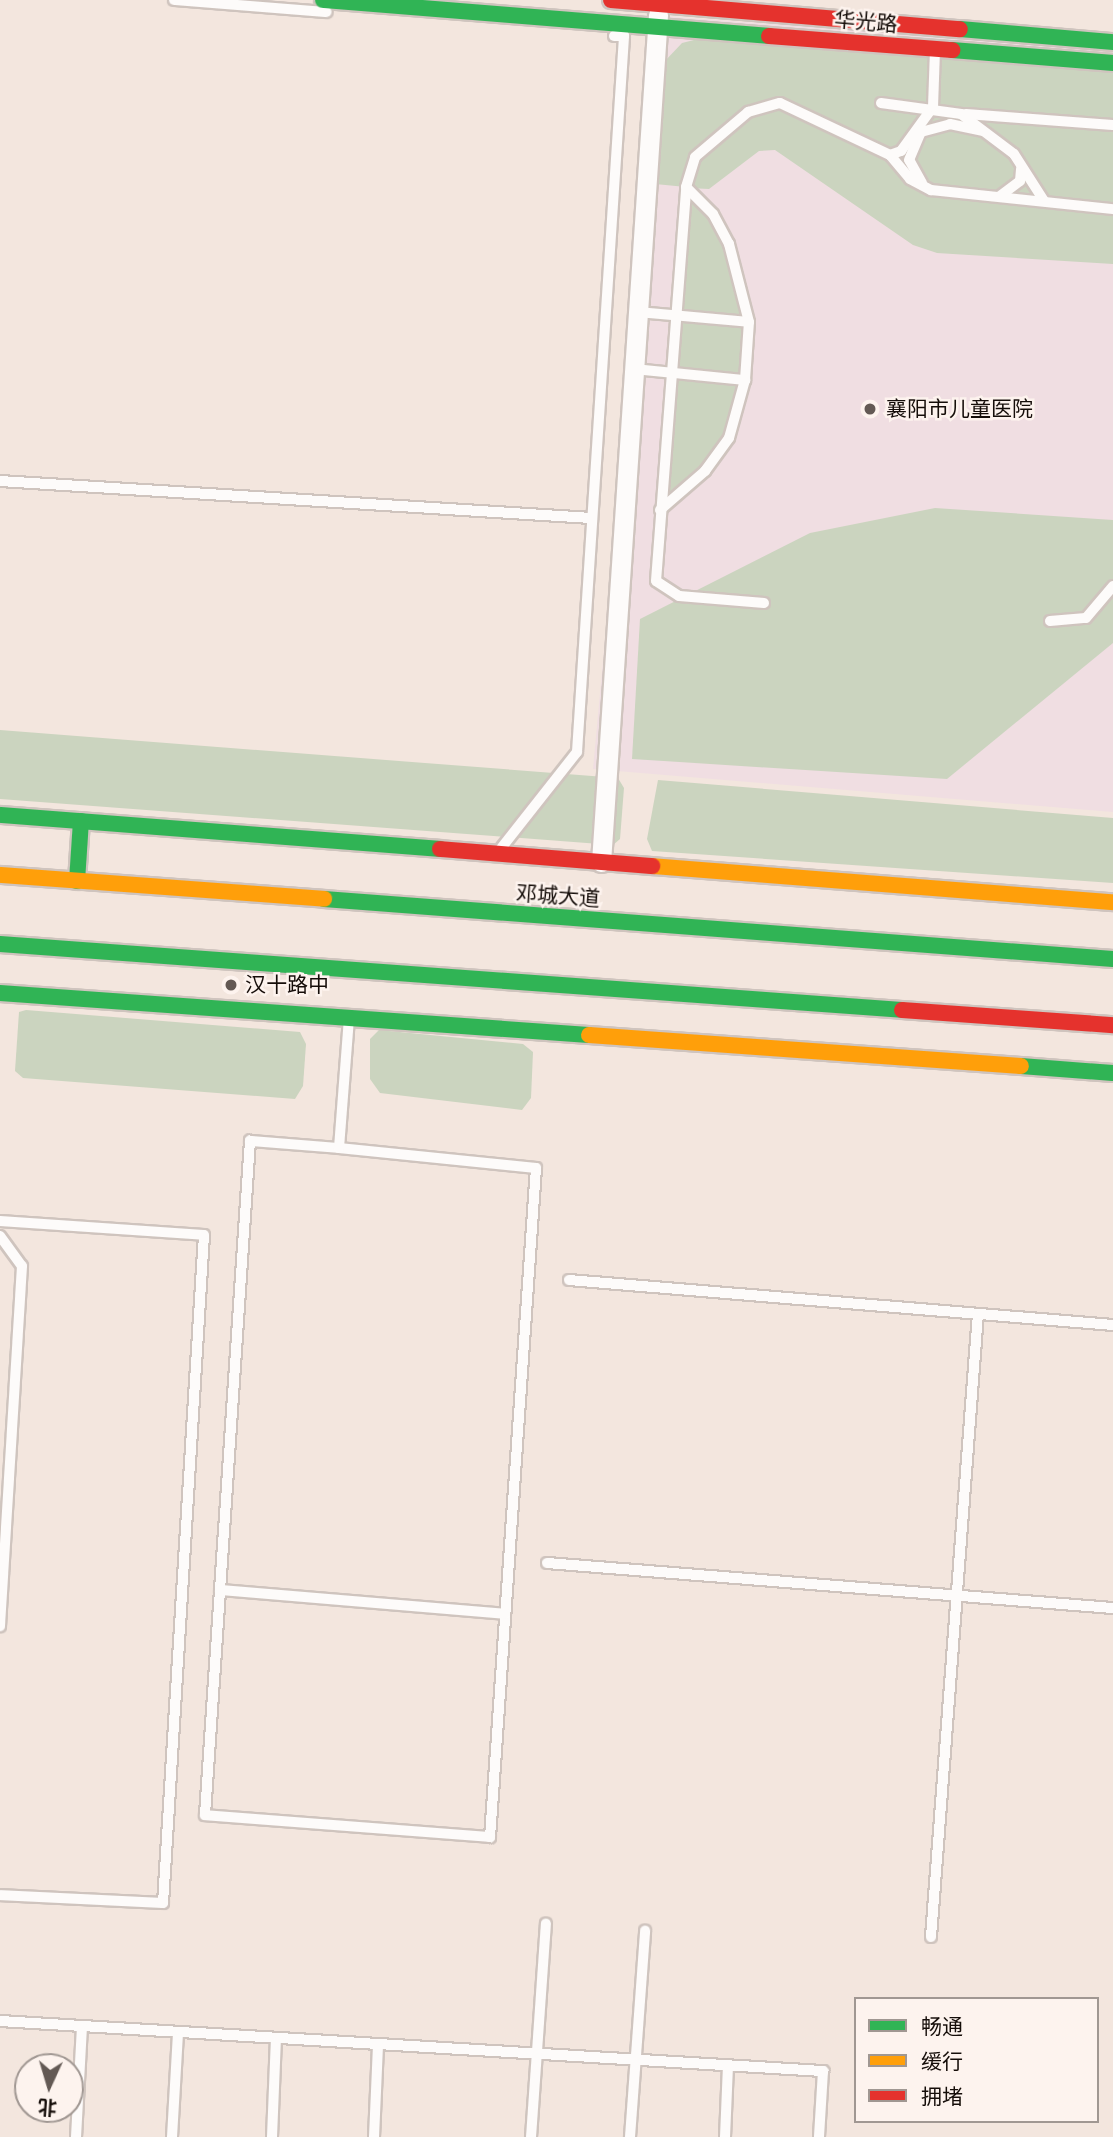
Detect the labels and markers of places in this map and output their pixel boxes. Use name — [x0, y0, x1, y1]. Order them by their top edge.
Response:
place label: 襄阳市儿童医院 — [886, 396, 1033, 422]
marker: 襄阳市儿童医院 — [860, 399, 880, 419]
place label: 汉十路中 — [245, 972, 329, 998]
marker: 汉十路中 — [223, 977, 239, 993]

